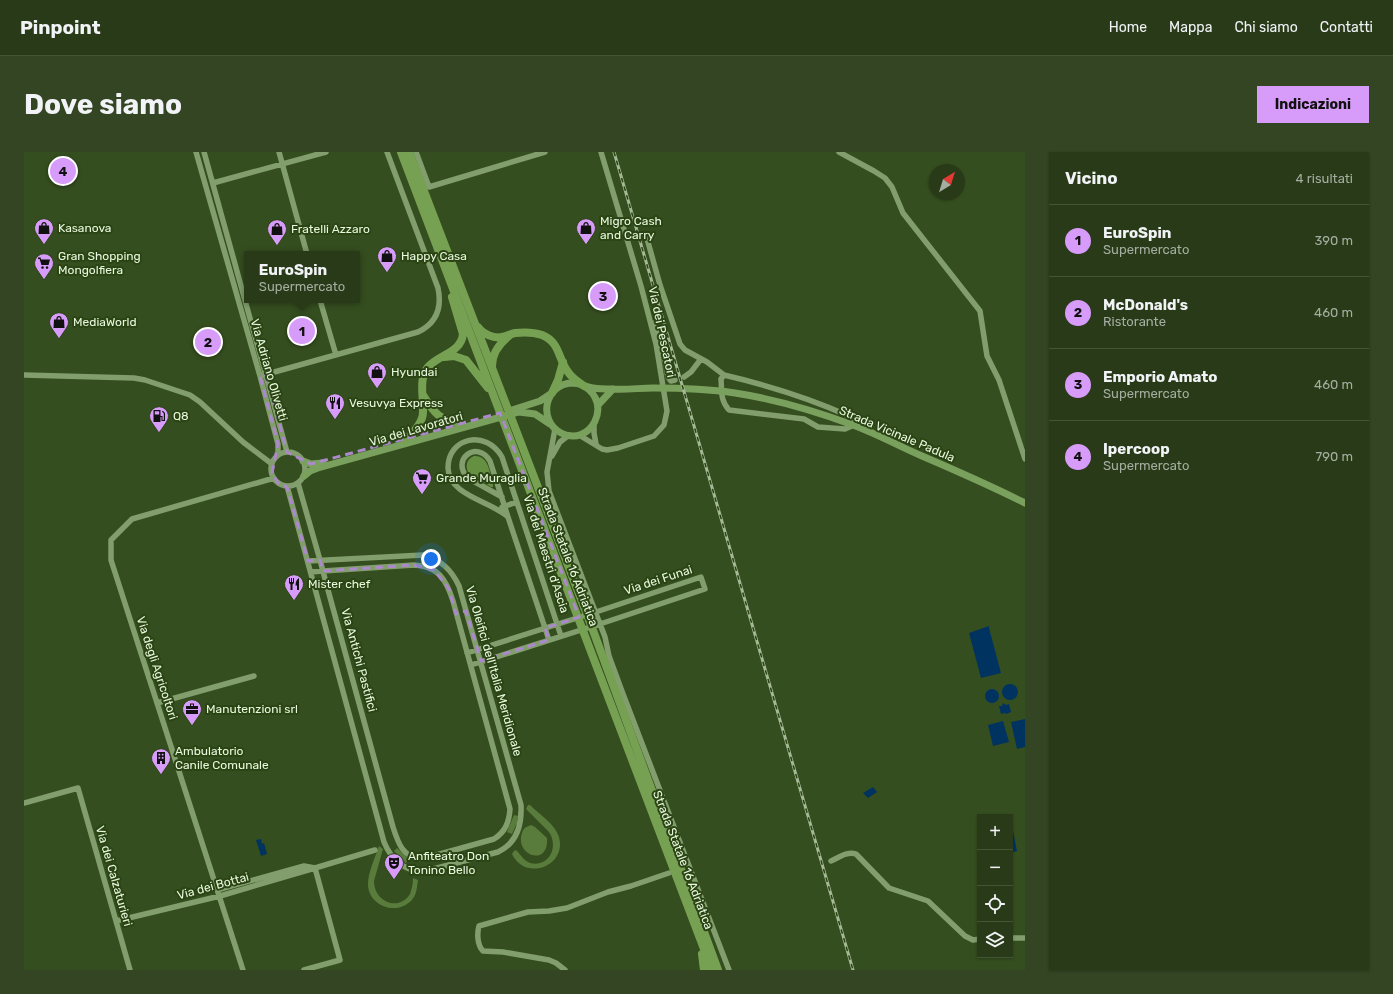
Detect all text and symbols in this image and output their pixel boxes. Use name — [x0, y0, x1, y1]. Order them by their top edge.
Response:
text: Pinpoint — [20, 16, 101, 39]
text: Home — [1109, 19, 1147, 36]
text: Mappa — [1169, 19, 1212, 36]
text: Chi siamo — [1234, 19, 1298, 36]
text: Contatti — [1320, 19, 1373, 36]
button: Indicazioni — [1257, 86, 1369, 123]
text: Dove siamo — [24, 88, 182, 121]
pin: 4 — [50, 156, 76, 186]
north arrow — [929, 164, 965, 200]
text: Vicino — [1065, 168, 1118, 188]
text: 4 risultati — [1296, 171, 1353, 186]
place label: Migro Cash and Carry — [600, 214, 662, 242]
shop icon: Kasanova — [33, 217, 55, 245]
shop icon: Migro Cash and Carry — [575, 217, 597, 245]
shop icon: Fratelli Azzaro — [266, 218, 288, 246]
place label: Kasanova — [58, 221, 111, 235]
place label: Fratelli Azzaro — [291, 222, 370, 236]
text: EuroSpin — [1103, 224, 1171, 242]
text: 1 — [1075, 233, 1081, 248]
text: 390 m — [1314, 233, 1353, 248]
text: Supermercato — [1103, 242, 1189, 257]
shop icon: Happy Casa — [376, 245, 398, 273]
place label: Gran Shopping Mongolfiera — [58, 249, 141, 277]
place label: Happy Casa — [401, 249, 467, 263]
popup — [244, 251, 360, 303]
supermarket icon: Gran Shopping Mongolfiera — [33, 252, 55, 280]
text: EuroSpin — [259, 261, 327, 279]
text: Supermercato — [259, 279, 345, 294]
pin: 3 — [590, 281, 616, 311]
street label: Via dei Pescatori — [646, 285, 679, 379]
text: McDonald's — [1103, 296, 1188, 314]
text: 2 — [1074, 305, 1082, 320]
text: 460 m — [1314, 305, 1353, 320]
shop icon: MediaWorld — [48, 311, 70, 339]
text: Ristorante — [1103, 314, 1166, 329]
place label: MediaWorld — [73, 315, 137, 329]
pin: 1 — [289, 316, 315, 346]
street label: Via Adriano Olivetti — [248, 317, 290, 423]
pin: 2 — [195, 327, 221, 357]
shop icon: Hyundai — [366, 361, 388, 389]
place label: Hyundai — [391, 365, 437, 379]
text: Emporio Amato — [1103, 368, 1217, 386]
text: 3 — [1074, 377, 1082, 392]
text: 460 m — [1314, 377, 1353, 392]
text: Supermercato — [1103, 386, 1189, 401]
restaurant icon: Vesuvya Express — [324, 392, 346, 420]
place label: Vesuvya Express — [349, 396, 443, 410]
street label: Strada Vicinale Padula — [837, 403, 957, 465]
fuel station icon: Q8 — [148, 405, 170, 433]
place label: Q8 — [173, 409, 189, 423]
street label: Via dei Lavoratori — [368, 409, 464, 449]
text: Ipercoop — [1103, 440, 1170, 458]
text: 4 — [1074, 449, 1082, 464]
text: 790 m — [1316, 449, 1353, 464]
text: Supermercato — [1103, 458, 1189, 473]
supermarket icon: Grande Muraglia — [411, 467, 433, 495]
place label: Grande Muraglia — [436, 471, 527, 485]
street label: Strada Statale 16 Adriatica — [535, 486, 601, 628]
street label: Via dei Maestri d’Ascia — [520, 493, 572, 615]
your location — [421, 549, 441, 569]
street label: Via dei Funai — [622, 562, 694, 598]
restaurant icon: Mister chef — [283, 573, 305, 601]
place label: Mister chef — [308, 577, 371, 591]
street label: Via Oleifici dell'Italia Meridionale — [463, 584, 525, 758]
street label: Via Antichi Pastifici — [338, 607, 380, 713]
street label: Via degli Agricoltori — [134, 615, 180, 722]
office icon: Manutenzioni srl — [181, 698, 203, 726]
place label: Manutenzioni srl — [206, 702, 298, 716]
place label: Ambulatorio Canile Comunale — [175, 744, 269, 772]
building icon: Ambulatorio Canile Comunale — [150, 747, 172, 775]
street label: Strada Statale 16 Adriatica — [650, 789, 716, 931]
map controls — [977, 814, 1013, 958]
button: + — [977, 814, 1013, 850]
street label: Via dei Calzaturieri — [93, 824, 135, 928]
place label: Anfiteatro Don Tonino Bello — [408, 849, 489, 877]
button: − — [977, 850, 1013, 886]
theatre icon: Anfiteatro Don Tonino Bello — [383, 852, 405, 880]
street label: Via dei Bottai — [176, 870, 251, 902]
button: locate — [977, 886, 1013, 922]
button: layers — [977, 922, 1013, 958]

